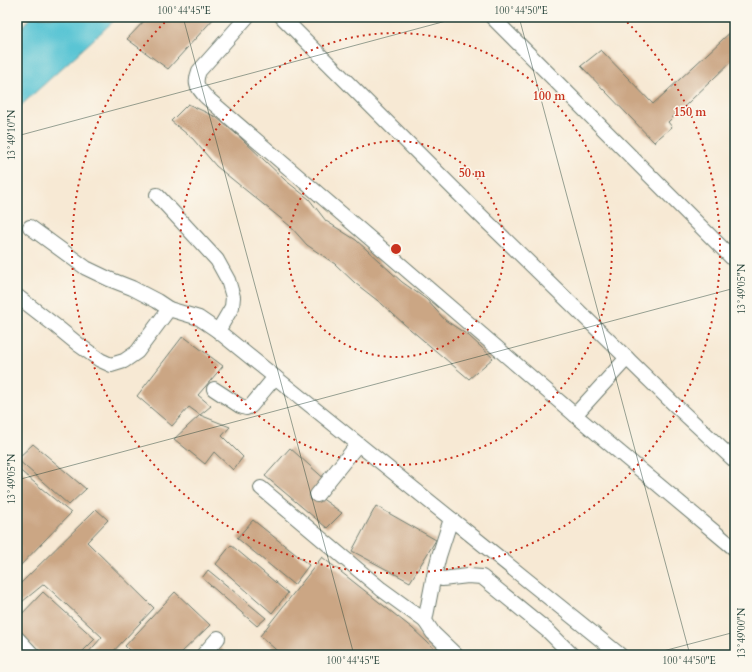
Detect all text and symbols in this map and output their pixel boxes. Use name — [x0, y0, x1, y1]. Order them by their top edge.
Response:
text: 100°44'45"E — [157, 4, 211, 18]
text: 100°44'50"E — [494, 4, 548, 18]
text: 100 m — [533, 88, 566, 104]
text: 150 m — [674, 104, 707, 120]
text: 13°49'10"N — [5, 109, 19, 160]
text: 50 m — [459, 165, 486, 181]
centre of rings — [389, 242, 403, 256]
text: 13°49'05"N — [735, 263, 749, 314]
text: 13°49'05"N — [5, 453, 19, 504]
text: 13°49'00"N — [735, 607, 749, 658]
text: 100°44'45"E — [326, 654, 380, 668]
text: 100°44'50"E — [662, 654, 716, 668]

